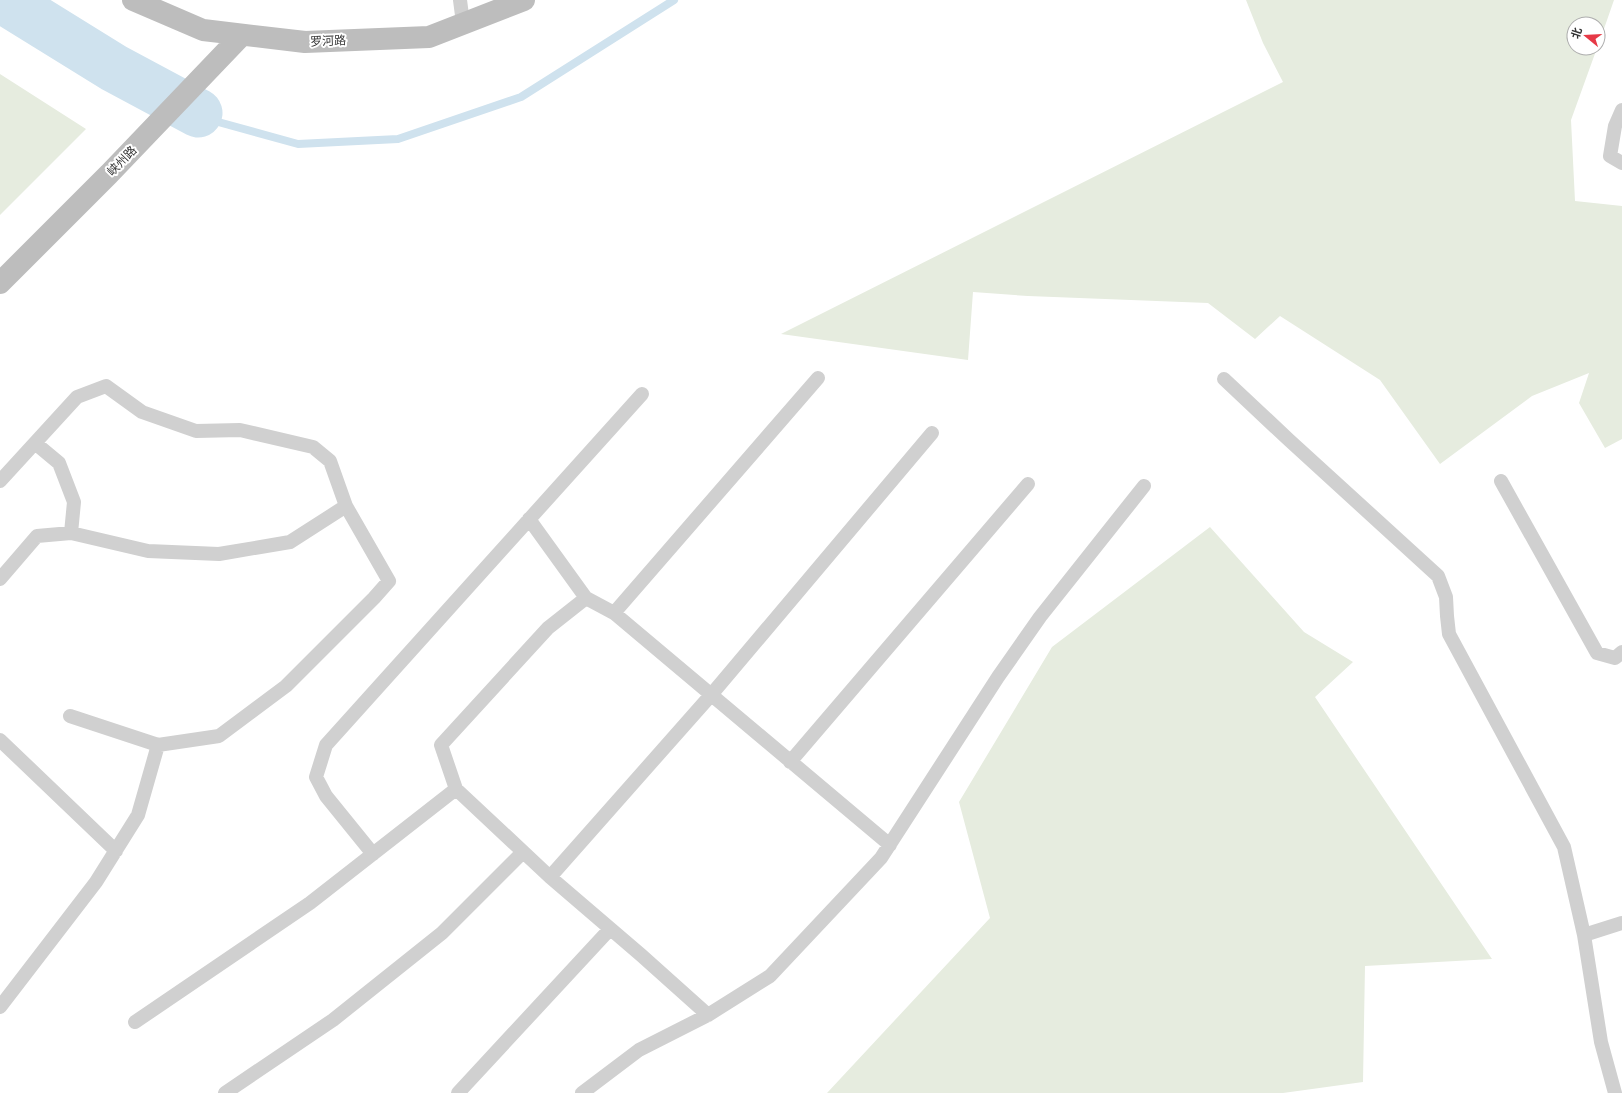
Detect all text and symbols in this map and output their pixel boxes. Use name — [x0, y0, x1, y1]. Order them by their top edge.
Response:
north arrow — [1566, 16, 1606, 56]
text: 北 — [1569, 26, 1585, 40]
street label: 罗河路 — [310, 33, 346, 49]
street label: 峡州路 — [104, 143, 140, 179]

